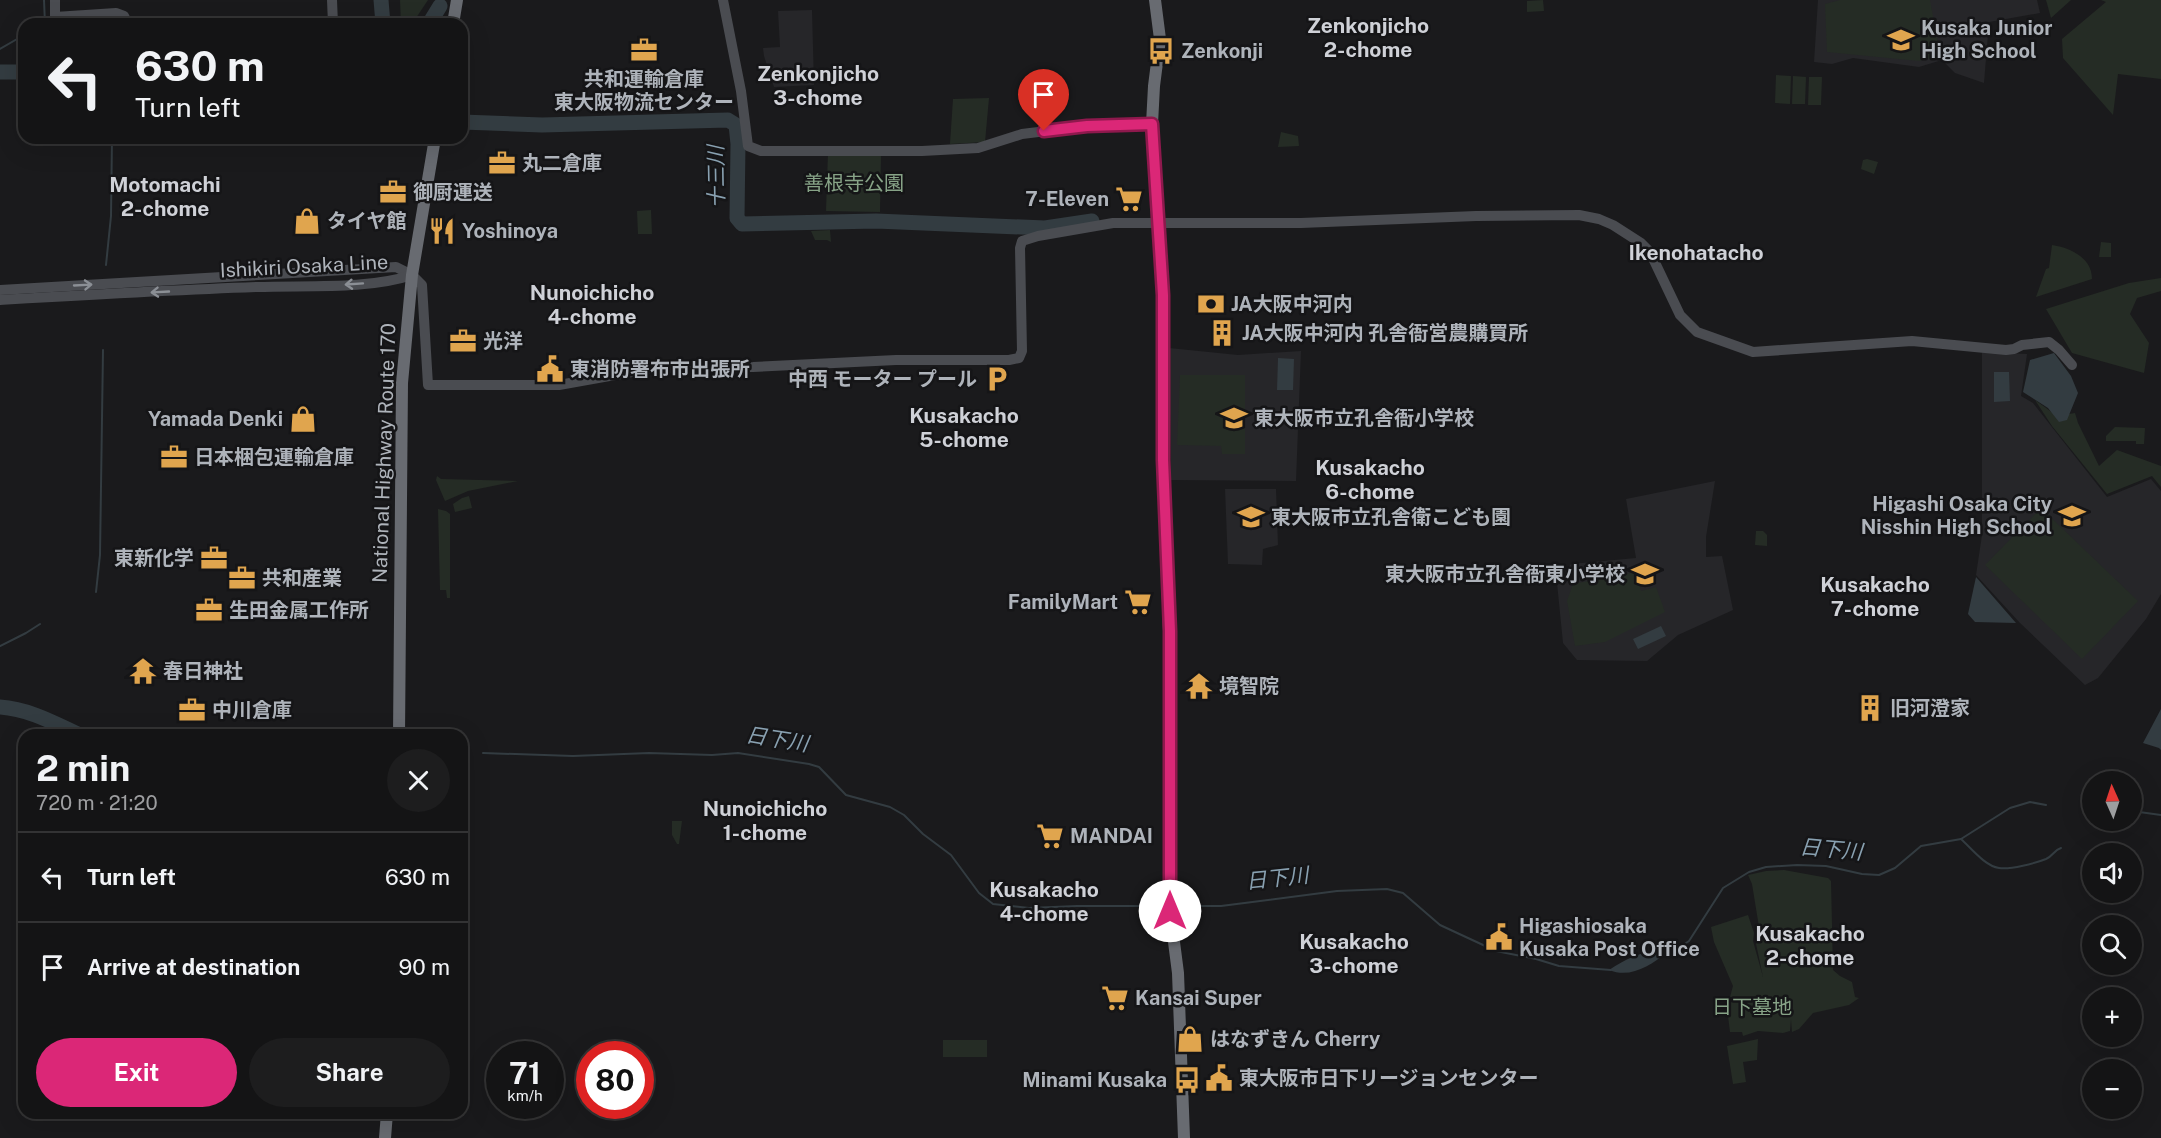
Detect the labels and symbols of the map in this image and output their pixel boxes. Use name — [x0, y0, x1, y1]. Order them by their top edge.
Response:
district label: Zenkonjicho 2-chome — [1307, 13, 1429, 62]
place label: Kusaka Junior High School — [1921, 16, 2053, 63]
school or university icon: Kusaka Junior High School — [1886, 25, 1916, 55]
office icon: 共和運輸倉庫 東大阪物流センター — [629, 35, 659, 65]
bus stop icon: Zenkonji — [1146, 36, 1176, 66]
place label: Zenkonji — [1181, 39, 1263, 63]
district label: Zenkonjicho 3-chome — [757, 61, 879, 110]
place label: 共和運輸倉庫 東大阪物流センター — [554, 67, 734, 114]
pin — [1018, 69, 1069, 131]
water label: 十三川 — [703, 143, 729, 209]
office icon: 丸二倉庫 — [487, 148, 517, 178]
place label: 丸二倉庫 — [522, 151, 602, 175]
park label: 善根寺公園 — [804, 171, 904, 195]
district label: Motomachi 2-chome — [109, 172, 221, 221]
office icon: 御厨運送 — [378, 177, 408, 207]
place label: 御厨運送 — [413, 180, 493, 204]
supermarket icon: 7-Eleven — [1114, 184, 1144, 214]
place label: 7-Eleven — [1025, 187, 1109, 211]
shop icon: タイヤ館 — [292, 206, 322, 236]
place label: タイヤ館 — [327, 209, 406, 233]
restaurant icon: Yoshinoya — [427, 216, 457, 246]
place label: Yoshinoya — [462, 219, 558, 243]
district label: Ikenohatacho — [1628, 240, 1764, 265]
street label: Ishikiri Osaka Line — [219, 250, 389, 282]
one-way arrow — [345, 278, 365, 289]
one-way arrow — [72, 280, 92, 291]
district label: Nunoichicho 4-chome — [530, 280, 654, 329]
one-way arrow — [150, 286, 170, 297]
bank icon: JA大阪中河内 — [1196, 289, 1226, 319]
place label: JA大阪中河内 — [1231, 292, 1353, 316]
building icon: JA大阪中河内 孔舎衙営農購買所 — [1207, 318, 1237, 348]
place label: JA大阪中河内 孔舎衙営農購買所 — [1242, 321, 1528, 345]
street label: National Highway Route 170 — [367, 323, 401, 583]
office icon: 光洋 — [448, 326, 478, 356]
place label: 光洋 — [483, 329, 523, 353]
public building icon: 東消防署布市出張所 — [535, 354, 565, 384]
place label: 東消防署布市出張所 — [570, 357, 750, 381]
parking icon: 中西 モーター プール — [982, 364, 1012, 394]
place label: 中西 モーター プール — [788, 367, 977, 391]
district label: Kusakacho 5-chome — [909, 403, 1019, 452]
school or university icon: 東大阪市立孔舎衙小学校 — [1219, 403, 1249, 433]
shop icon: Yamada Denki — [288, 404, 318, 434]
place label: 東大阪市立孔舎衙小学校 — [1254, 406, 1474, 430]
place label: Yamada Denki — [148, 407, 283, 431]
office icon: 日本梱包運輸倉庫 — [159, 442, 189, 472]
place label: 日本梱包運輸倉庫 — [194, 445, 354, 469]
district label: Kusakacho 6-chome — [1315, 455, 1425, 504]
place label: Higashi Osaka City Nisshin High School — [1861, 492, 2052, 539]
school or university icon: Higashi Osaka City Nisshin High School — [2057, 501, 2087, 531]
school or university icon: 東大阪市立孔舎衛こども園 — [1236, 502, 1266, 532]
place label: 東大阪市立孔舎衛こども園 — [1271, 505, 1511, 529]
office icon: 東新化学 — [199, 543, 229, 573]
place label: 東新化学 — [114, 546, 194, 570]
school or university icon: 東大阪市立孔舎衙東小学校 — [1630, 559, 1660, 589]
place label: 東大阪市立孔舎衙東小学校 — [1385, 562, 1625, 586]
office icon: 共和産業 — [227, 563, 257, 593]
place label: 共和産業 — [262, 566, 342, 590]
district label: Kusakacho 7-chome — [1820, 572, 1930, 621]
supermarket icon: FamilyMart — [1123, 587, 1153, 617]
place label: FamilyMart — [1008, 590, 1118, 614]
office icon: 生田金属工作所 — [194, 595, 224, 625]
place label: 生田金属工作所 — [229, 598, 369, 622]
temple icon: 春日神社 — [128, 656, 158, 686]
place label: 春日神社 — [163, 659, 243, 683]
temple icon: 境智院 — [1184, 671, 1214, 701]
place label: 境智院 — [1219, 674, 1279, 698]
building icon: 旧河澄家 — [1855, 693, 1885, 723]
office icon: 中川倉庫 — [177, 695, 207, 725]
place label: 旧河澄家 — [1890, 696, 1970, 720]
place label: 中川倉庫 — [212, 698, 292, 722]
water label: 日下川 — [744, 722, 812, 757]
north arrow — [2082, 771, 2142, 831]
district label: Nunoichicho 1-chome — [703, 796, 827, 845]
supermarket icon: MANDAI — [1035, 821, 1065, 851]
place label: MANDAI — [1070, 824, 1153, 848]
water label: 日下川 — [1799, 834, 1865, 864]
water label: 日下川 — [1244, 862, 1312, 894]
district label: Kusakacho 4-chome — [989, 877, 1099, 926]
position arrow — [1138, 879, 1202, 943]
place label: Higashiosaka Kusaka Post Office — [1519, 914, 1700, 961]
district label: Kusakacho 2-chome — [1755, 921, 1865, 970]
public building icon: Higashiosaka Kusaka Post Office — [1484, 922, 1514, 952]
district label: Kusakacho 3-chome — [1299, 929, 1409, 978]
supermarket icon: Kansai Super — [1100, 983, 1130, 1013]
place label: Kansai Super — [1135, 986, 1262, 1010]
park label: 日下墓地 — [1712, 995, 1792, 1019]
shop icon: はなずきん Cherry — [1175, 1024, 1205, 1054]
place label: はなずきん Cherry — [1210, 1027, 1380, 1051]
speed limit sign: 80 — [576, 1041, 654, 1119]
public building icon: 東大阪市日下リージョンセンター — [1204, 1063, 1234, 1093]
bus stop icon: Minami Kusaka — [1172, 1065, 1202, 1095]
place label: 東大阪市日下リージョンセンター — [1239, 1066, 1539, 1090]
place label: Minami Kusaka — [1022, 1068, 1167, 1092]

